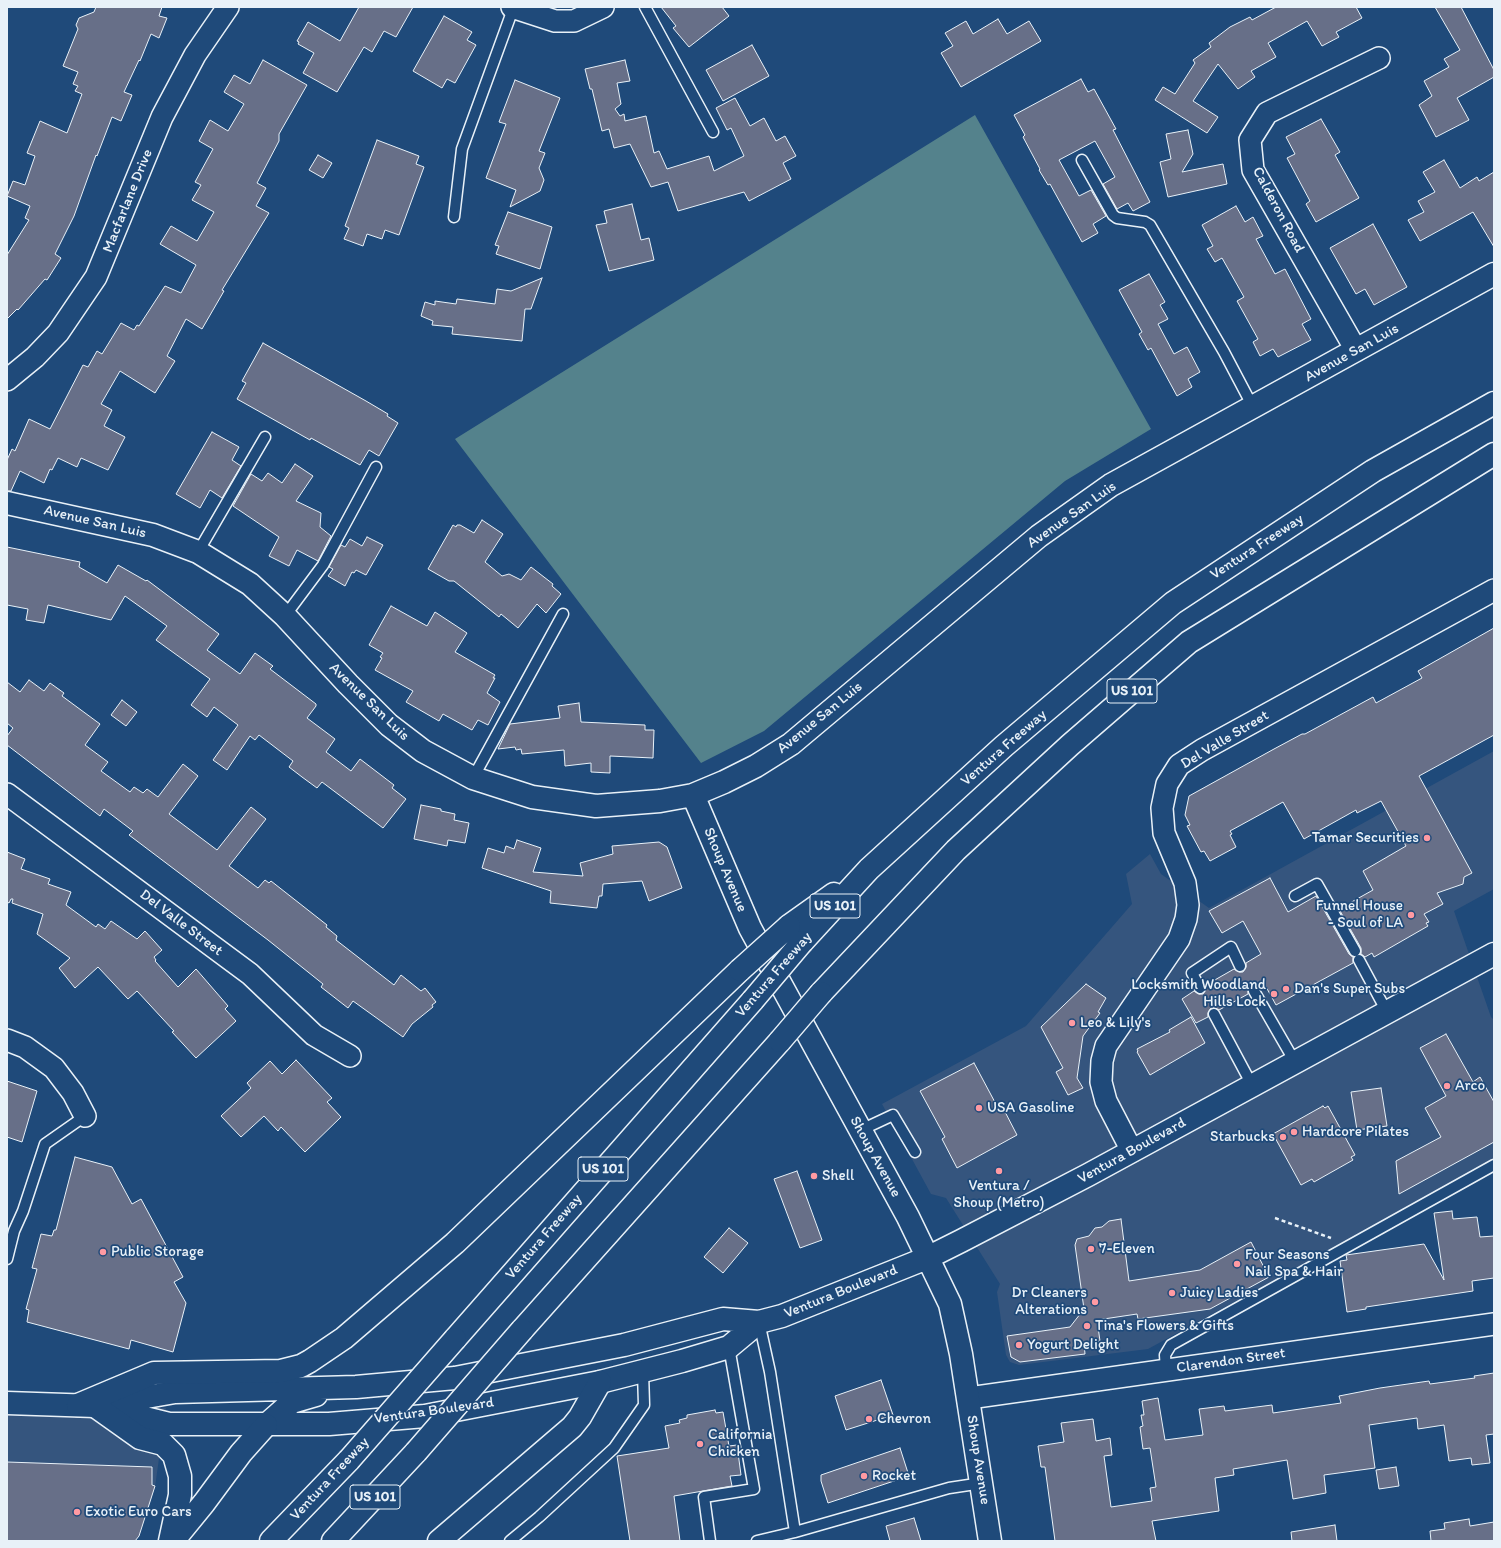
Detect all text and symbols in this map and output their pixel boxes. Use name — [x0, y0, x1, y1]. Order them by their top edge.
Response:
street label: Macfarlane Drive — [99, 147, 157, 255]
street label: Calderon Road — [1248, 164, 1308, 256]
street label: Avenue San Luis — [1302, 320, 1402, 386]
street label: Avenue San Luis — [1024, 478, 1120, 552]
street label: Avenue San Luis — [42, 501, 148, 543]
street label: Ventura Freeway — [1207, 510, 1307, 584]
street label: Avenue San Luis — [325, 659, 413, 745]
street label: Avenue San Luis — [774, 678, 866, 758]
road number: US 101 — [1107, 679, 1157, 703]
street label: Ventura Freeway — [957, 706, 1051, 790]
street label: Del Valle Street — [1178, 707, 1272, 773]
street label: Shoup Avenue — [699, 825, 751, 915]
place label: Tamar Securities — [1312, 829, 1419, 847]
marker: Tamar Securities — [1422, 833, 1432, 843]
street label: Del Valle Street — [136, 886, 226, 960]
road number: US 101 — [810, 894, 860, 918]
place label: Funnel House - Soul of LA — [1316, 897, 1403, 932]
marker: Funnel House - Soul of LA — [1406, 910, 1416, 920]
street label: Ventura Freeway — [732, 928, 816, 1022]
place label: Locksmith Woodland Hills Lock — [1131, 976, 1266, 1011]
place label: Dan's Super Subs — [1294, 980, 1405, 998]
marker: Dan's Super Subs — [1281, 984, 1291, 994]
marker: Locksmith Woodland Hills Lock — [1269, 989, 1279, 999]
place label: Leo & Lily's — [1080, 1014, 1151, 1032]
marker: Leo & Lily's — [1067, 1018, 1077, 1028]
place label: Arco — [1455, 1077, 1485, 1095]
marker: Arco — [1442, 1081, 1452, 1091]
place label: USA Gasoline — [987, 1099, 1075, 1117]
marker: USA Gasoline — [974, 1103, 984, 1113]
street label: Shoup Avenue — [845, 1113, 905, 1201]
street label: Ventura Boulevard — [1075, 1114, 1189, 1188]
place label: Hardcore Pilates — [1302, 1123, 1409, 1141]
marker: Hardcore Pilates — [1289, 1127, 1299, 1137]
place label: Starbucks — [1210, 1128, 1275, 1146]
marker: Starbucks — [1278, 1132, 1288, 1142]
road number: US 101 — [578, 1157, 628, 1181]
marker: Ventura / Shoup (Metro) — [994, 1166, 1004, 1176]
place label: Shell — [822, 1167, 854, 1185]
marker: Shell — [809, 1171, 819, 1181]
place label: Ventura / Shoup (Metro) — [954, 1177, 1044, 1212]
street label: Ventura Freeway — [502, 1190, 586, 1284]
place label: 7-Eleven — [1099, 1240, 1155, 1258]
place label: Public Storage — [111, 1243, 204, 1261]
marker: 7-Eleven — [1086, 1244, 1096, 1254]
place label: Four Seasons Nail Spa & Hair — [1245, 1246, 1343, 1281]
marker: Public Storage — [98, 1247, 108, 1257]
marker: Four Seasons Nail Spa & Hair — [1232, 1259, 1242, 1269]
street label: Ventura Boulevard — [782, 1261, 900, 1323]
place label: Dr Cleaners Alterations — [1011, 1284, 1087, 1319]
place label: Juicy Ladies — [1180, 1284, 1258, 1302]
marker: Juicy Ladies — [1167, 1288, 1177, 1298]
marker: Dr Cleaners Alterations — [1090, 1297, 1100, 1307]
place label: Tina's Flowers & Gifts — [1095, 1317, 1234, 1335]
marker: Tina's Flowers & Gifts — [1082, 1321, 1092, 1331]
place label: Yogurt Delight — [1027, 1336, 1119, 1354]
marker: Yogurt Delight — [1014, 1340, 1024, 1350]
street label: Clarendon Street — [1175, 1344, 1287, 1378]
street label: Ventura Boulevard — [373, 1394, 495, 1428]
place label: Chevron — [877, 1410, 931, 1428]
marker: Chevron — [864, 1414, 874, 1424]
street label: Shoup Avenue — [962, 1414, 994, 1506]
place label: California Chicken — [708, 1426, 772, 1461]
street label: Ventura Freeway — [287, 1433, 373, 1525]
marker: California Chicken — [695, 1439, 705, 1449]
place label: Rocket — [872, 1467, 916, 1485]
marker: Rocket — [859, 1471, 869, 1481]
road number: US 101 — [350, 1485, 400, 1509]
place label: Exotic Euro Cars — [85, 1503, 192, 1521]
marker: Exotic Euro Cars — [72, 1507, 82, 1517]

